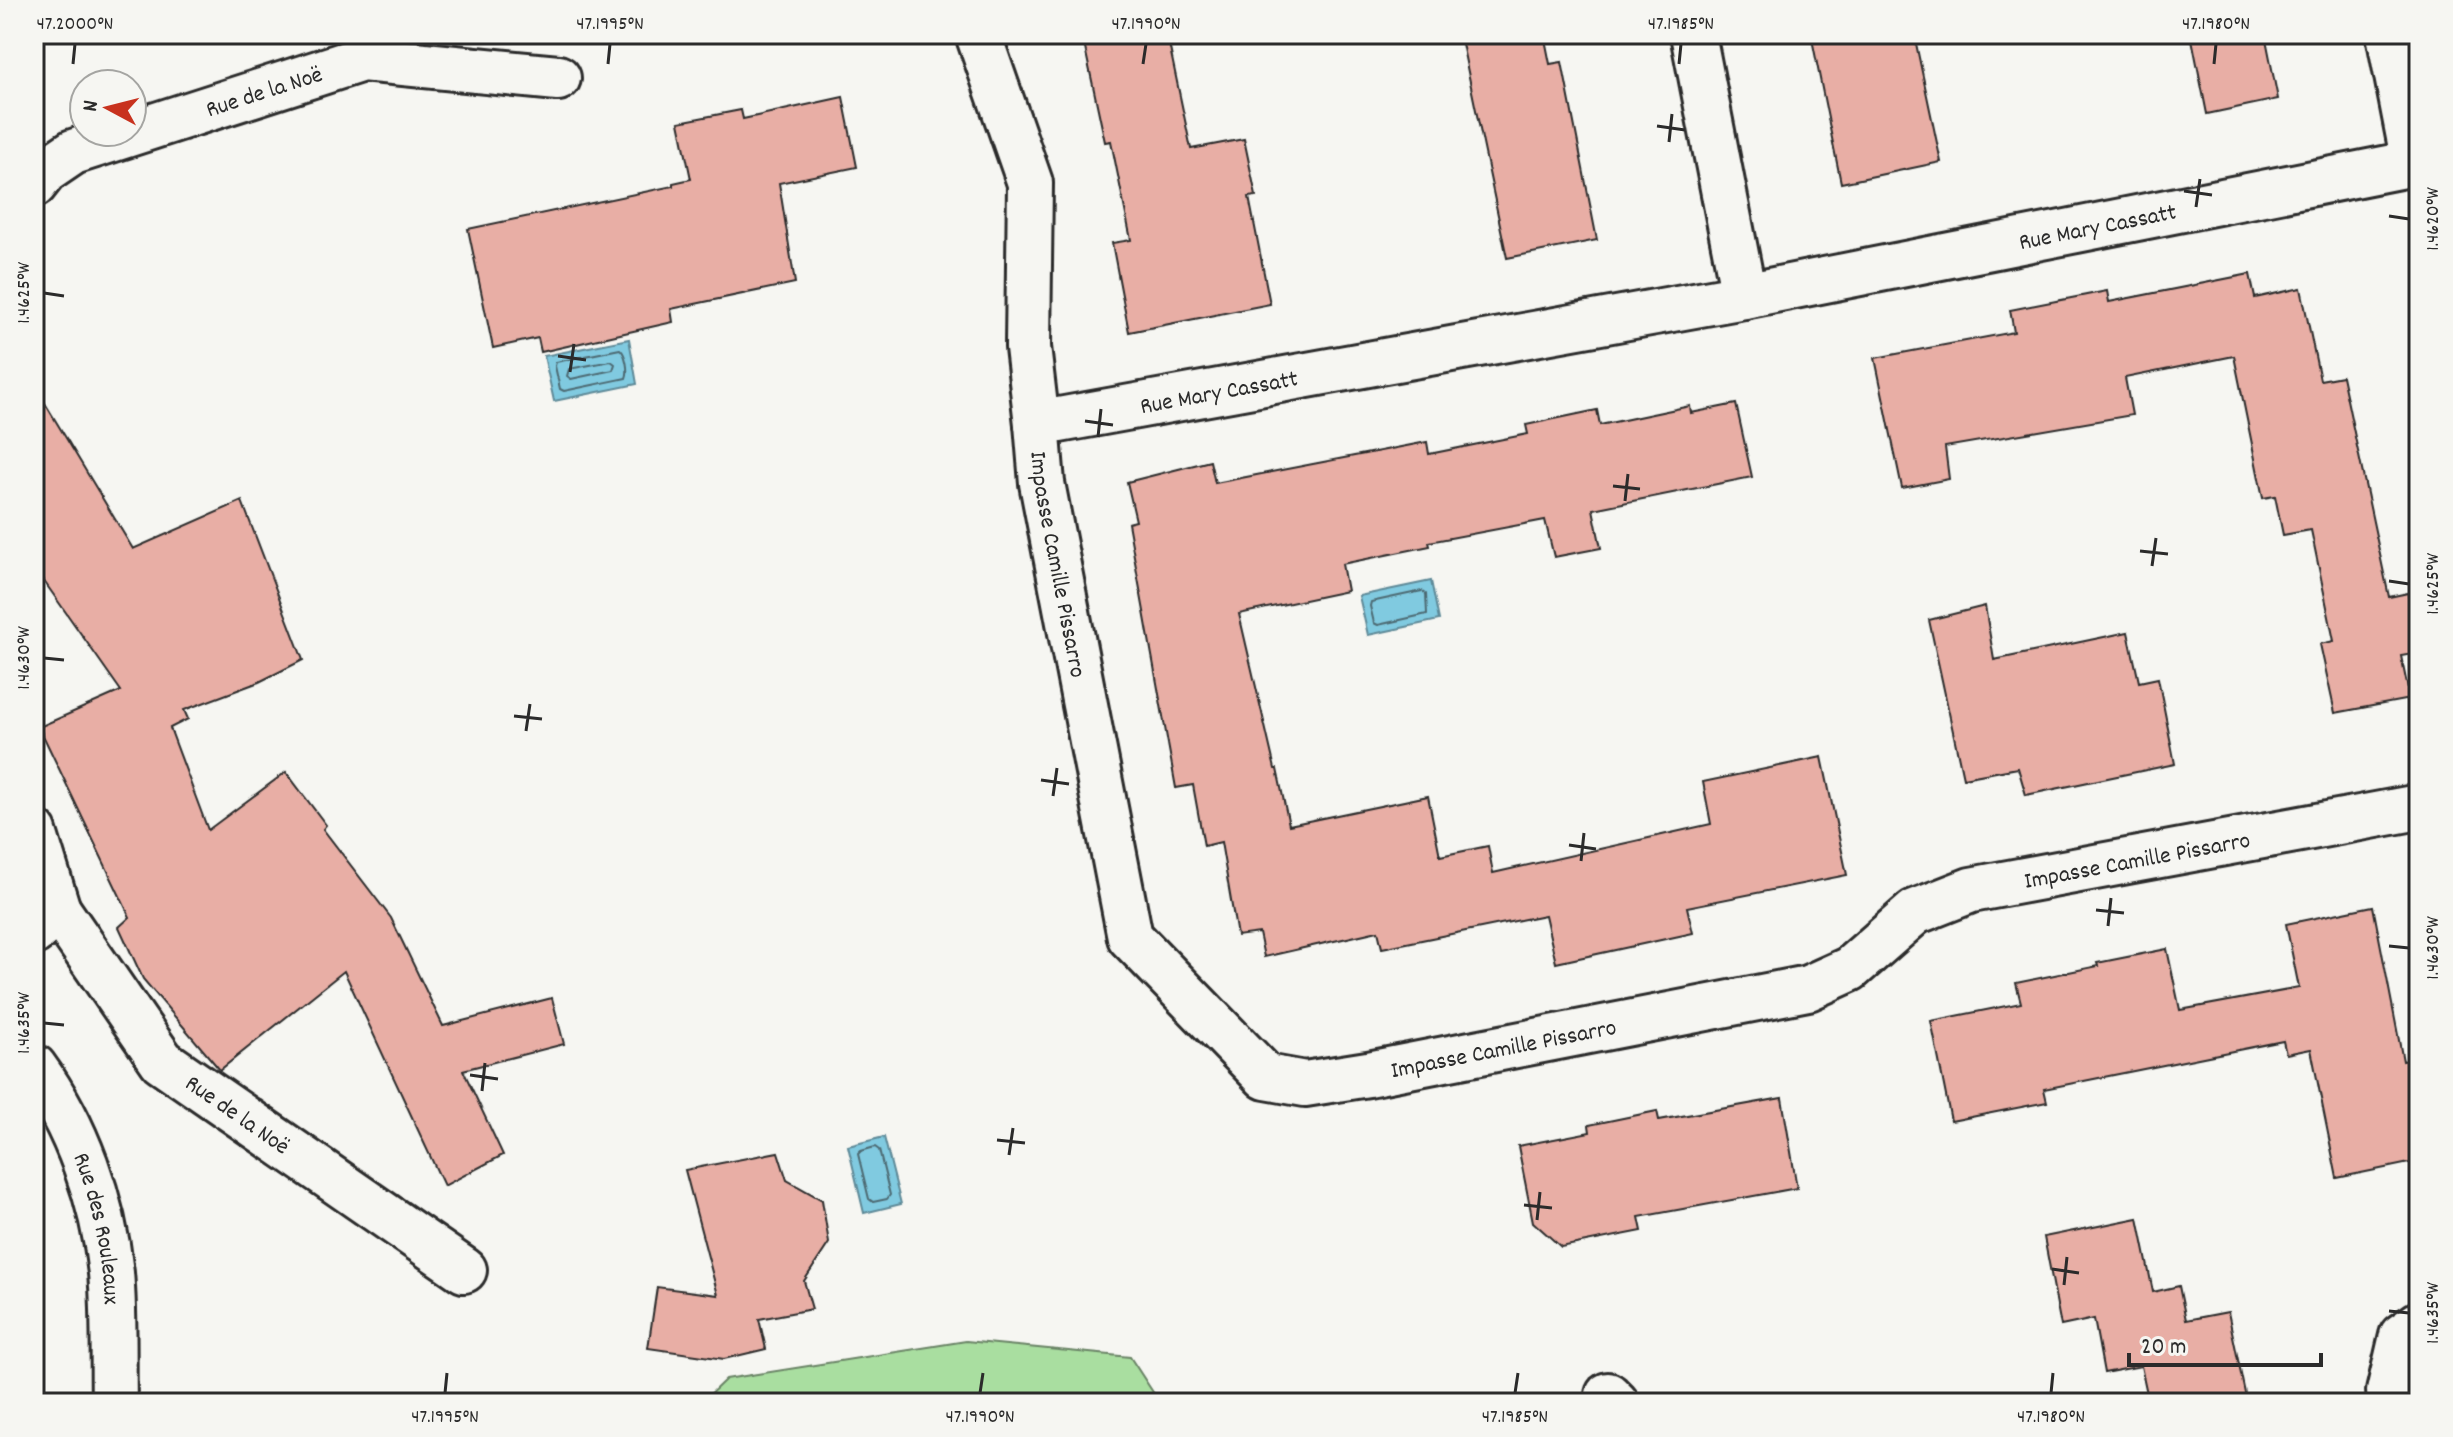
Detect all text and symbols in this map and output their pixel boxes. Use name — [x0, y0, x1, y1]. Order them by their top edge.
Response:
text: 47.2000°N — [36, 11, 114, 39]
text: 47.1995°N — [576, 11, 644, 39]
text: 47.1990°N — [1111, 11, 1181, 39]
text: 47.1985°N — [1648, 11, 1714, 39]
text: 47.1980°N — [2182, 11, 2250, 39]
street label: Rue de la Noë — [202, 59, 327, 128]
north arrow — [68, 68, 148, 148]
text: N — [76, 99, 108, 113]
text: 1.4620°W — [2420, 187, 2448, 251]
street label: Rue Mary Cassatt — [2016, 197, 2180, 261]
text: 1.4625°W — [11, 262, 39, 324]
street label: Rue Mary Cassatt — [1138, 363, 1301, 425]
street label: Impasse Camille Pissarro — [1019, 450, 1093, 681]
text: 1.4625°W — [2420, 553, 2448, 615]
text: 1.4630°W — [11, 626, 39, 690]
street label: Impasse Camille Pissarro — [2022, 825, 2253, 900]
text: 1.4630°W — [2420, 916, 2448, 980]
text: 1.4635°W — [11, 992, 39, 1054]
street label: Impasse Camille Pissarro — [1388, 1012, 1620, 1089]
street label: Rue de la Noë — [177, 1068, 296, 1165]
street label: Rue des Rouleaux — [62, 1148, 127, 1305]
text: 1.4635°W — [2420, 1282, 2448, 1344]
scale bar — [2129, 1317, 2321, 1367]
text: 20 m — [2141, 1331, 2187, 1365]
text: 47.1995°N — [411, 1404, 479, 1432]
text: 47.1990°N — [945, 1404, 1015, 1432]
text: 47.1985°N — [1482, 1404, 1548, 1432]
text: 47.1980°N — [2017, 1404, 2085, 1432]

